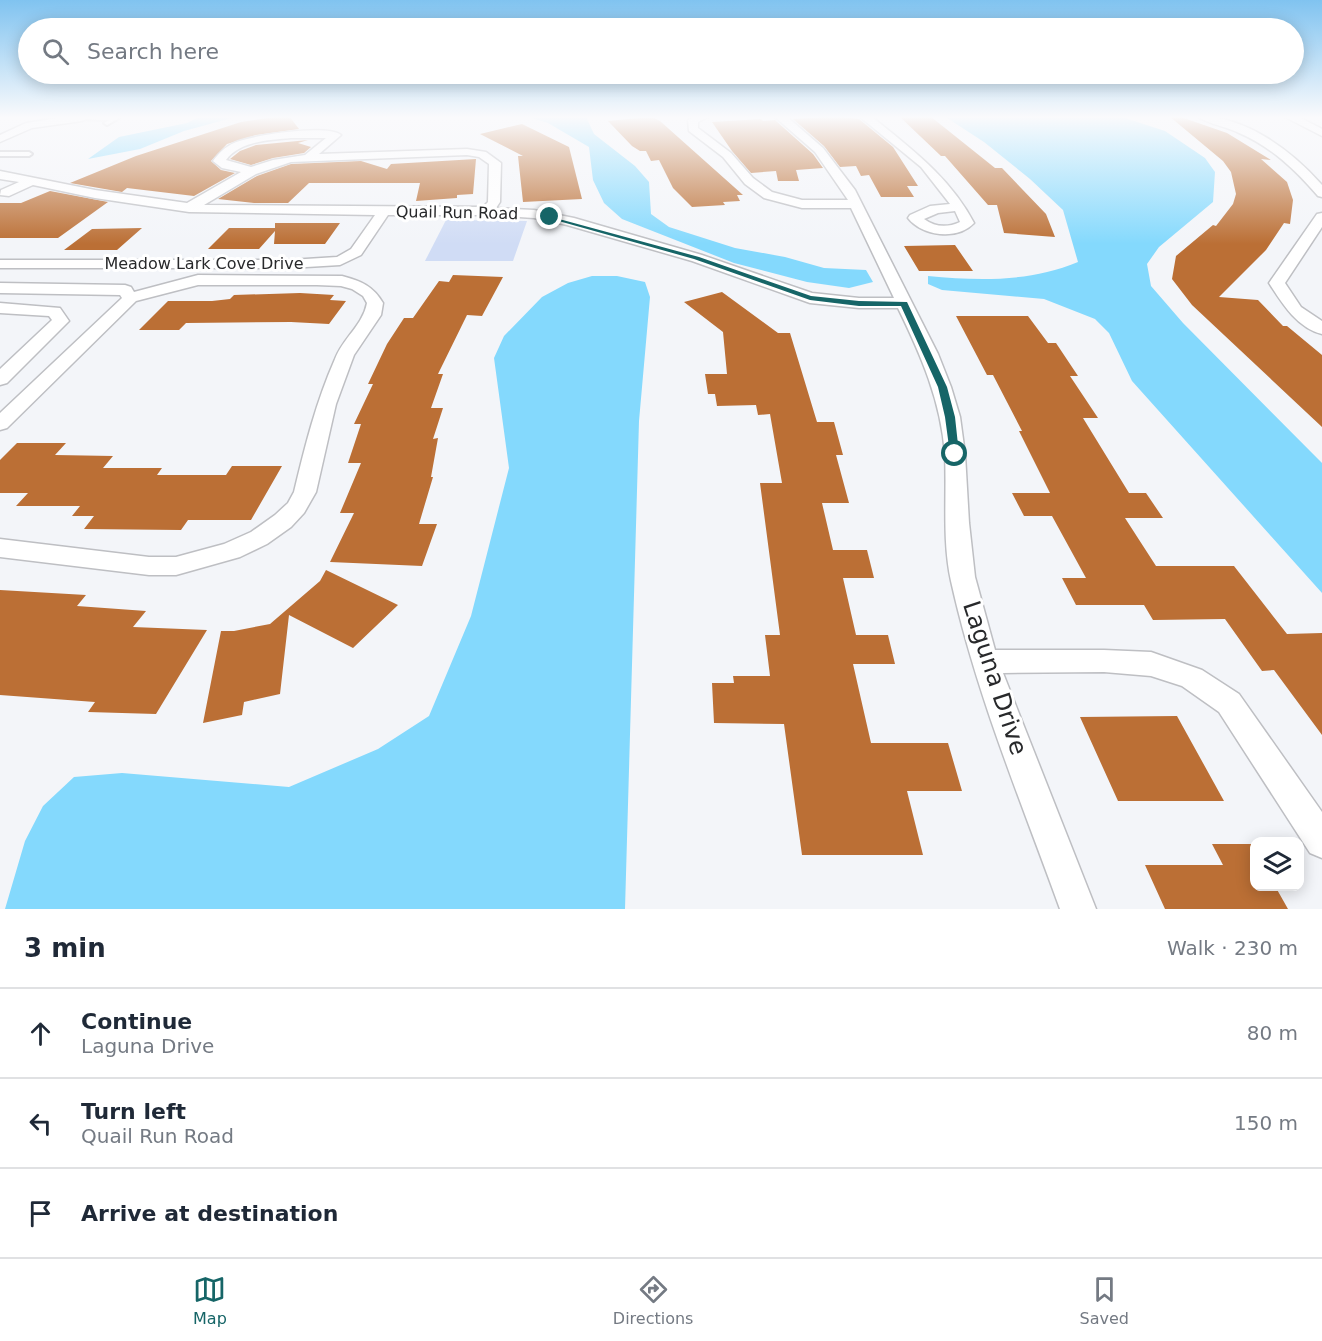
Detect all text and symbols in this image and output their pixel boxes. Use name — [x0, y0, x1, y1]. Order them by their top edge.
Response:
search box — [18, 18, 1304, 84]
icon: search — [39, 35, 72, 68]
text: Search here — [87, 39, 219, 64]
street label: Quail Run Road — [396, 202, 518, 223]
route end — [536, 203, 562, 229]
street label: Meadow Lark Cove Drive — [104, 254, 304, 273]
route start — [941, 440, 967, 466]
street label: Laguna Drive — [957, 598, 1033, 758]
map controls — [1250, 837, 1304, 891]
button: layers — [1250, 837, 1304, 891]
text: 3 min — [24, 933, 106, 963]
text: Walk · 230 m — [1167, 936, 1298, 960]
text: Continue — [81, 1009, 192, 1034]
icon: ahead — [24, 1017, 57, 1050]
text: 80 m — [1247, 1021, 1298, 1045]
text: Laguna Drive — [81, 1034, 214, 1058]
text: Turn left — [81, 1099, 186, 1124]
icon: left — [24, 1107, 57, 1140]
text: 150 m — [1234, 1111, 1298, 1135]
text: Quail Run Road — [81, 1124, 234, 1148]
icon: arrive — [24, 1197, 57, 1230]
text: Arrive at destination — [81, 1201, 338, 1226]
tab: Map — [193, 1273, 227, 1328]
tab: Directions — [613, 1273, 693, 1328]
tab: Saved — [1080, 1273, 1129, 1328]

